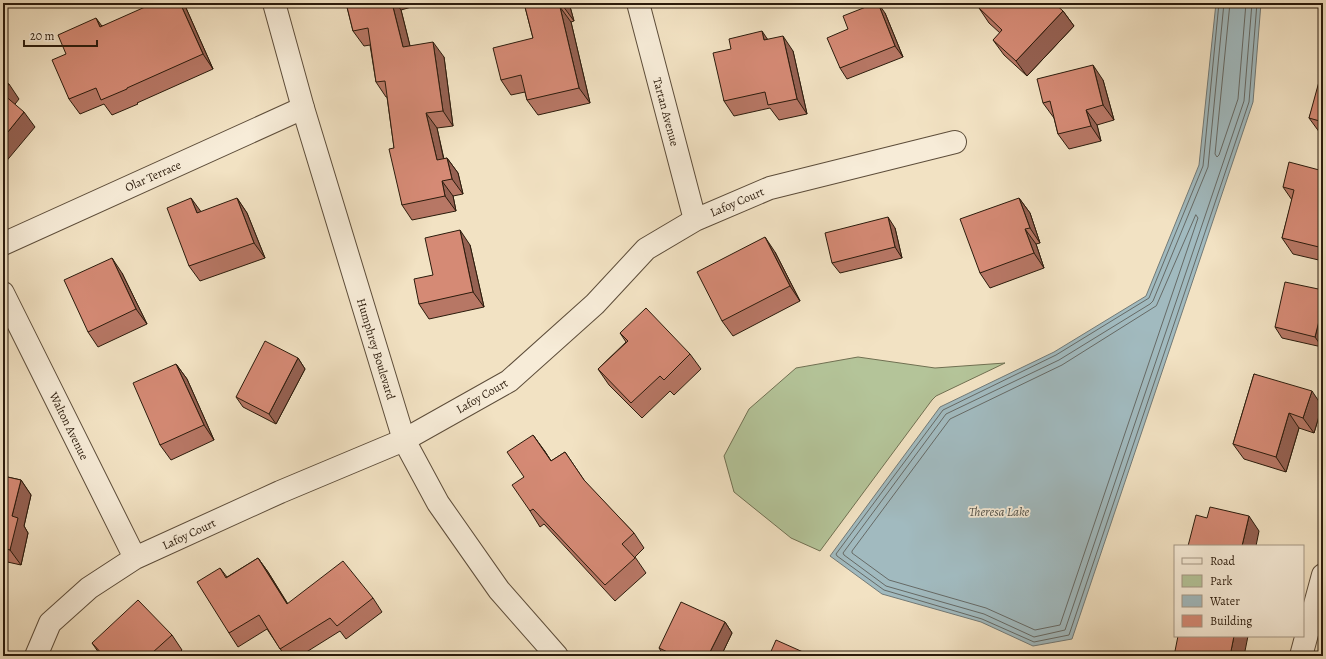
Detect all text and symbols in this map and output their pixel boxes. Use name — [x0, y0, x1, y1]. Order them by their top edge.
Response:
scale bar — [24, 22, 97, 48]
text: 20 m — [30, 28, 54, 44]
street label: Tartan Avenue — [649, 76, 683, 148]
street label: Olar Terrace — [122, 156, 184, 196]
street label: Lafoy Court — [708, 183, 766, 221]
street label: Humphrey Boulevard — [353, 296, 399, 402]
street label: Lafoy Court — [453, 375, 511, 417]
street label: Walton Avenue — [45, 389, 92, 462]
water label: Theresa Lake — [969, 503, 1030, 520]
street label: Lafoy Court — [160, 515, 218, 553]
legend — [1174, 545, 1304, 637]
text: Road — [1210, 553, 1236, 569]
text: Park — [1210, 573, 1233, 589]
text: Water — [1209, 593, 1240, 609]
text: Building — [1210, 613, 1252, 629]

